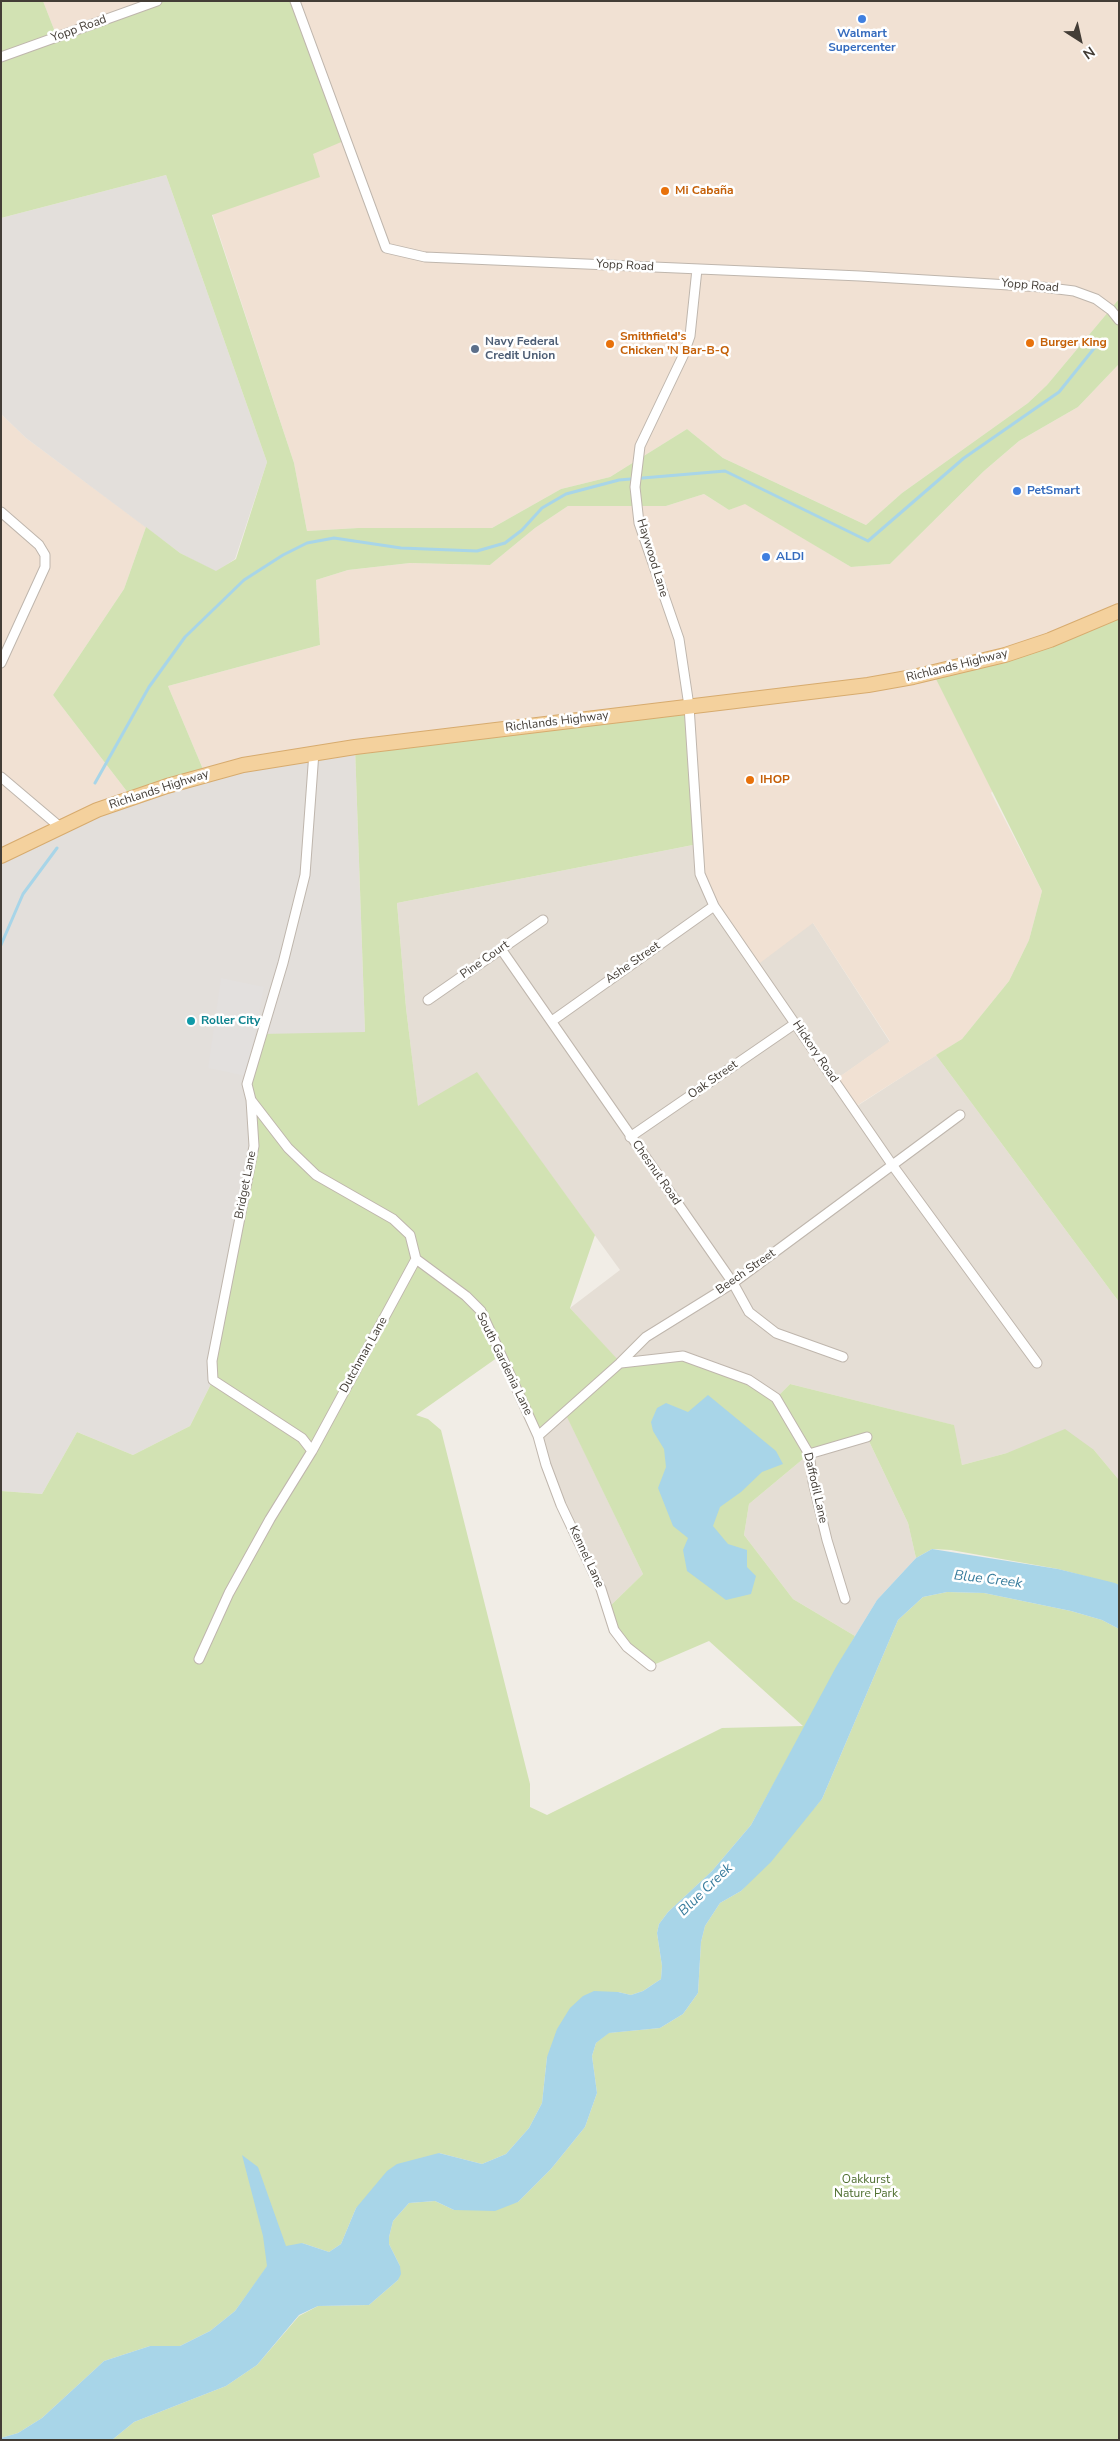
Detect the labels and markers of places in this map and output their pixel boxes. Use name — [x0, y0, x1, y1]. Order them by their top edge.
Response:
marker: Walmart Supercenter — [856, 13, 868, 25]
place label: Walmart Supercenter — [828, 27, 896, 55]
place label: Mi Cabaña — [675, 184, 734, 198]
marker: Mi Cabaña — [659, 185, 671, 197]
place label: Smithfield's Chicken 'N Bar-B-Q — [620, 330, 729, 358]
place label: Navy Federal Credit Union — [485, 335, 559, 363]
place label: Burger King — [1040, 336, 1107, 350]
marker: Burger King — [1024, 337, 1036, 349]
marker: Smithfield's Chicken 'N Bar-B-Q — [604, 338, 616, 350]
marker: Navy Federal Credit Union — [469, 343, 481, 355]
place label: PetSmart — [1027, 484, 1080, 498]
marker: PetSmart — [1011, 485, 1023, 497]
place label: ALDI — [776, 550, 804, 564]
marker: ALDI — [760, 551, 772, 563]
place label: IHOP — [760, 773, 790, 787]
marker: IHOP — [744, 774, 756, 786]
place label: Roller City — [201, 1014, 260, 1028]
marker: Roller City — [185, 1015, 197, 1027]

